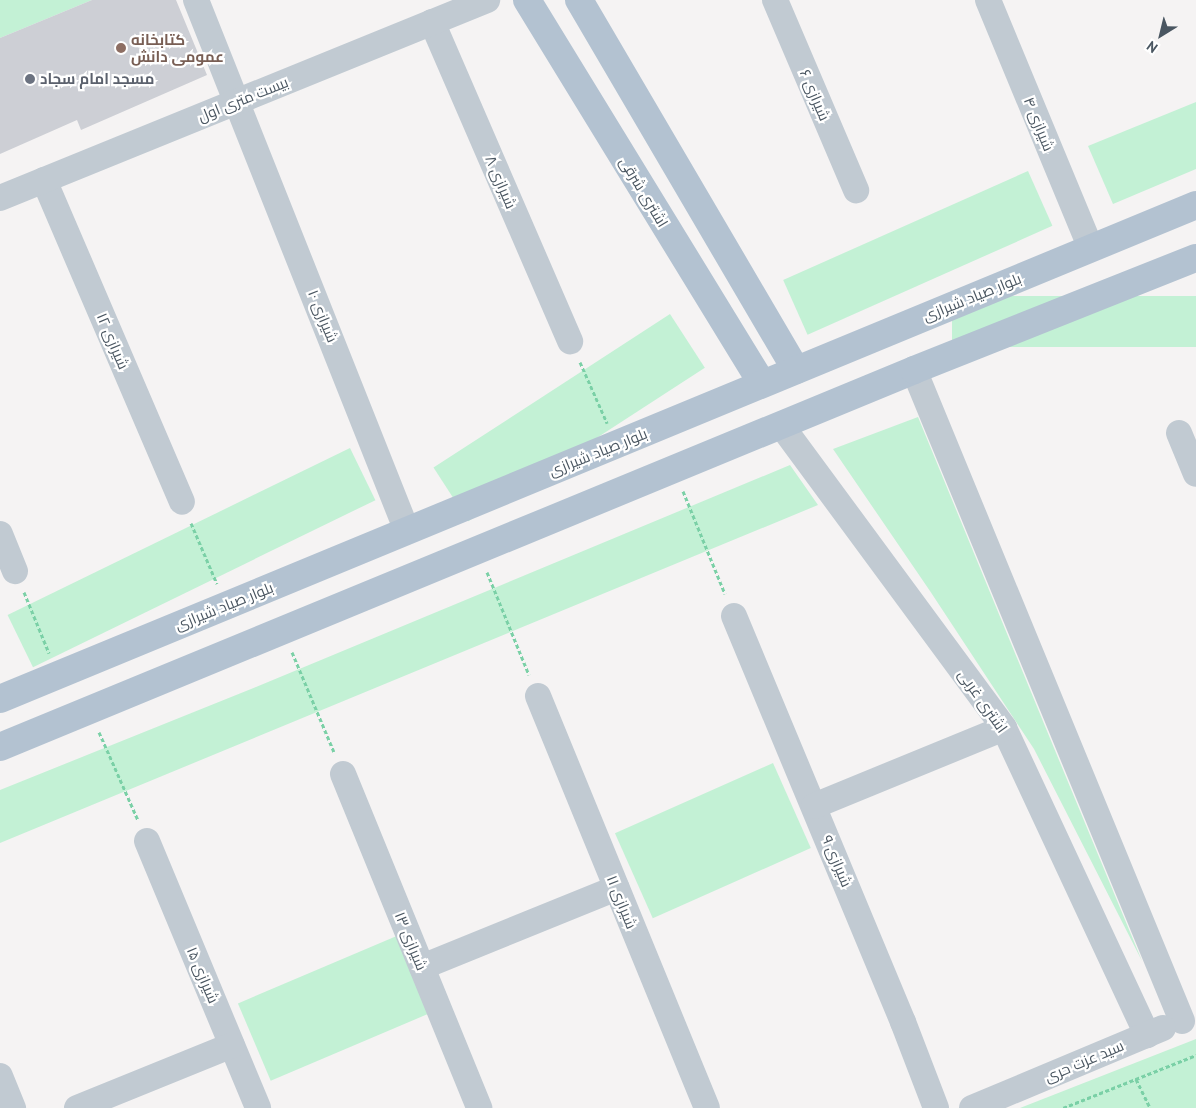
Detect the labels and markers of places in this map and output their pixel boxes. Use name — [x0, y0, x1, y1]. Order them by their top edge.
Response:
place label: کتابخانه عمومی دانش — [131, 30, 224, 65]
marker: کتابخانه عمومی دانش — [115, 42, 127, 54]
place label: مسجد امام سجاد — [40, 70, 154, 88]
marker: مسجد امام سجاد — [24, 73, 36, 85]

